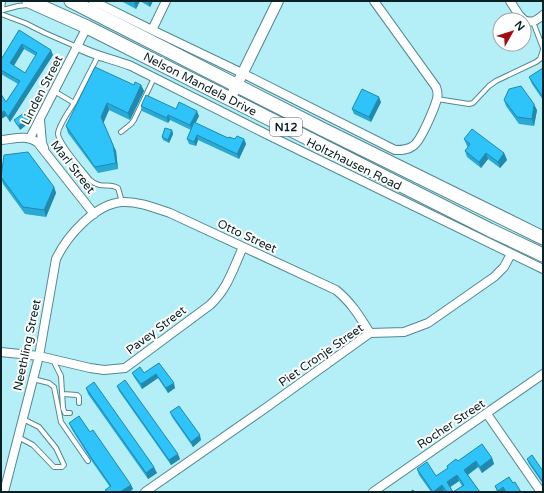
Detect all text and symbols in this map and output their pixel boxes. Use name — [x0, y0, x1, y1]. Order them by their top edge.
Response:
north arrow — [492, 12, 532, 52]
text: N — [512, 18, 527, 34]
street label: Nelson Mandela Drive — [141, 49, 259, 119]
street label: Linden Street — [18, 52, 66, 127]
road number: N12 — [270, 118, 302, 136]
street label: Holtzhausen Road — [304, 135, 404, 193]
street label: Marl Street — [48, 138, 98, 197]
street label: Otto Street — [215, 216, 279, 256]
street label: Neethling Street — [10, 298, 44, 392]
street label: Pavey Street — [123, 303, 189, 357]
street label: Piet Cronje Street — [276, 320, 366, 389]
street label: Rocher Street — [415, 396, 488, 452]

